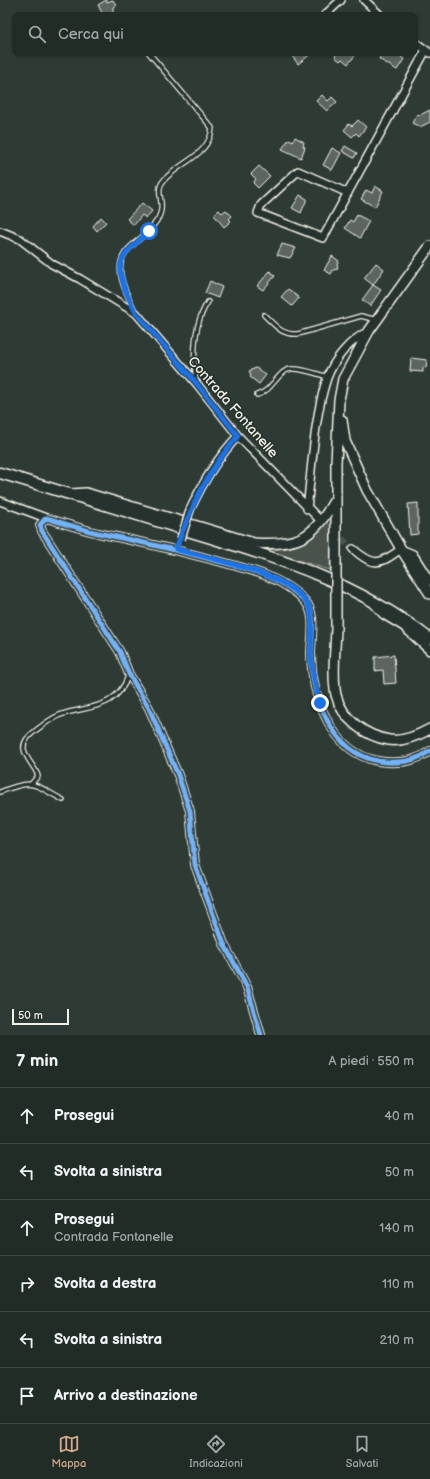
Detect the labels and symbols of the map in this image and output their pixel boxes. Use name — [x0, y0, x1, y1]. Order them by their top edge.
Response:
route start — [140, 222, 158, 240]
street label: Contrada Fontanelle — [184, 353, 282, 461]
route end — [311, 694, 329, 712]
scale bar — [12, 1007, 69, 1026]

